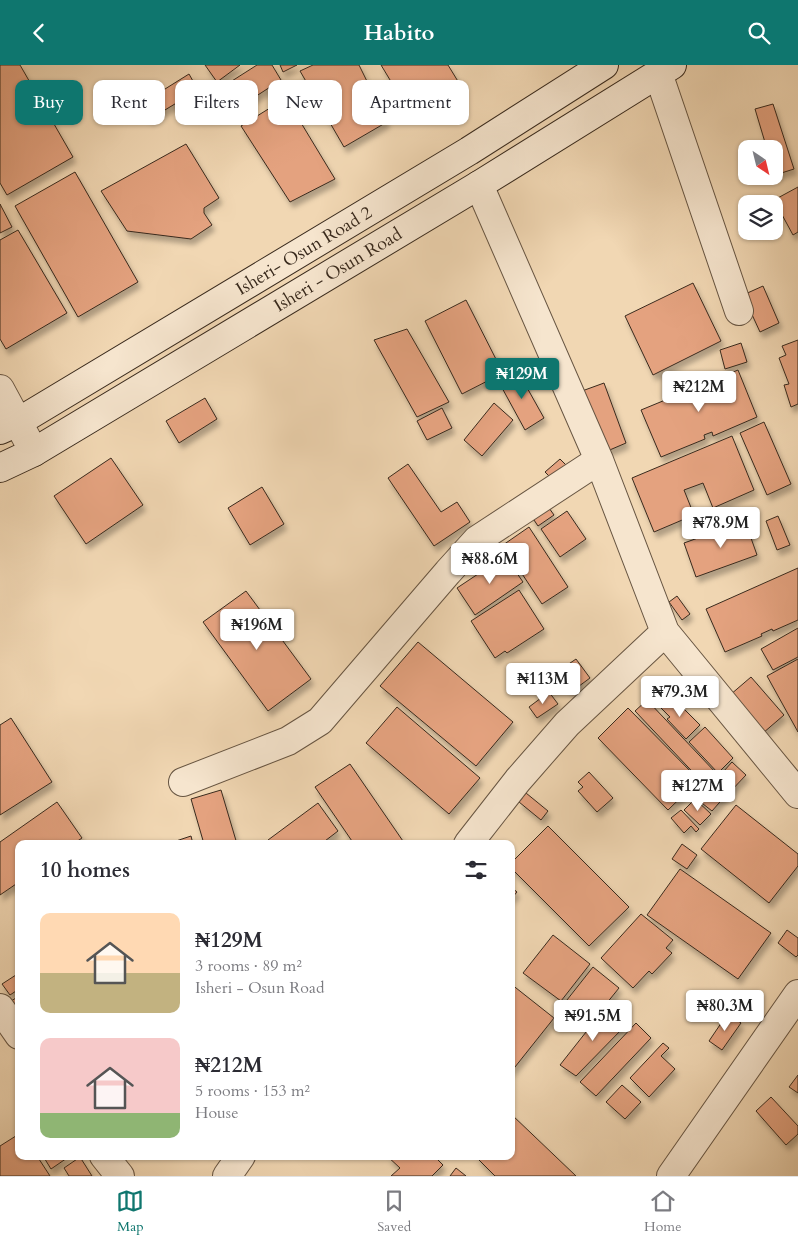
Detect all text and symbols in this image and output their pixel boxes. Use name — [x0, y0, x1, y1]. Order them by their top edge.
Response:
text: Habito — [364, 18, 434, 48]
icon: back — [25, 19, 53, 47]
icon: search — [745, 19, 773, 47]
chip: Buy — [15, 80, 83, 125]
chip: Rent — [93, 80, 165, 125]
chip: Filters — [175, 80, 258, 125]
chip: New — [268, 80, 342, 125]
chip: Apartment — [352, 80, 469, 125]
north arrow — [738, 140, 782, 185]
map controls — [738, 140, 783, 240]
button: layers — [738, 195, 783, 240]
street label: Isheri- Osun Road 2 — [231, 200, 377, 302]
street label: Isheri - Osun Road — [269, 222, 407, 318]
pin: ₦129M — [487, 357, 557, 400]
text: ₦129M — [496, 363, 548, 385]
pin: ₦212M — [664, 371, 734, 413]
text: ₦212M — [673, 376, 725, 398]
pin: ₦78.9M — [680, 507, 762, 549]
text: ₦78.9M — [693, 512, 749, 534]
pin: ₦88.6M — [449, 543, 531, 585]
text: ₦88.6M — [462, 548, 518, 570]
pin: ₦196M — [222, 609, 292, 651]
text: ₦196M — [231, 614, 283, 636]
pin: ₦113M — [508, 663, 578, 705]
text: ₦113M — [517, 668, 569, 690]
pin: ₦79.3M — [639, 675, 721, 718]
text: ₦79.3M — [652, 681, 708, 703]
pin: ₦127M — [663, 769, 733, 812]
text: ₦127M — [672, 775, 724, 797]
text: 10 homes — [40, 856, 130, 885]
icon: filters — [462, 856, 490, 884]
text: ₦129M — [195, 926, 263, 955]
icon: home — [80, 933, 140, 993]
text: 3 rooms · 89 m² — [195, 955, 302, 977]
text: Isheri - Osun Road — [195, 977, 324, 999]
pin: ₦80.3M — [684, 989, 766, 1032]
text: ₦80.3M — [697, 995, 753, 1017]
pin: ₦91.5M — [552, 999, 634, 1042]
text: ₦91.5M — [565, 1005, 621, 1027]
text: ₦212M — [195, 1051, 263, 1080]
icon: home — [80, 1058, 140, 1118]
text: 5 rooms · 153 m² — [195, 1080, 310, 1102]
text: House — [195, 1102, 238, 1124]
tab: Map — [116, 1187, 144, 1236]
tab: Saved — [377, 1187, 411, 1236]
tab: Home — [644, 1187, 682, 1236]

